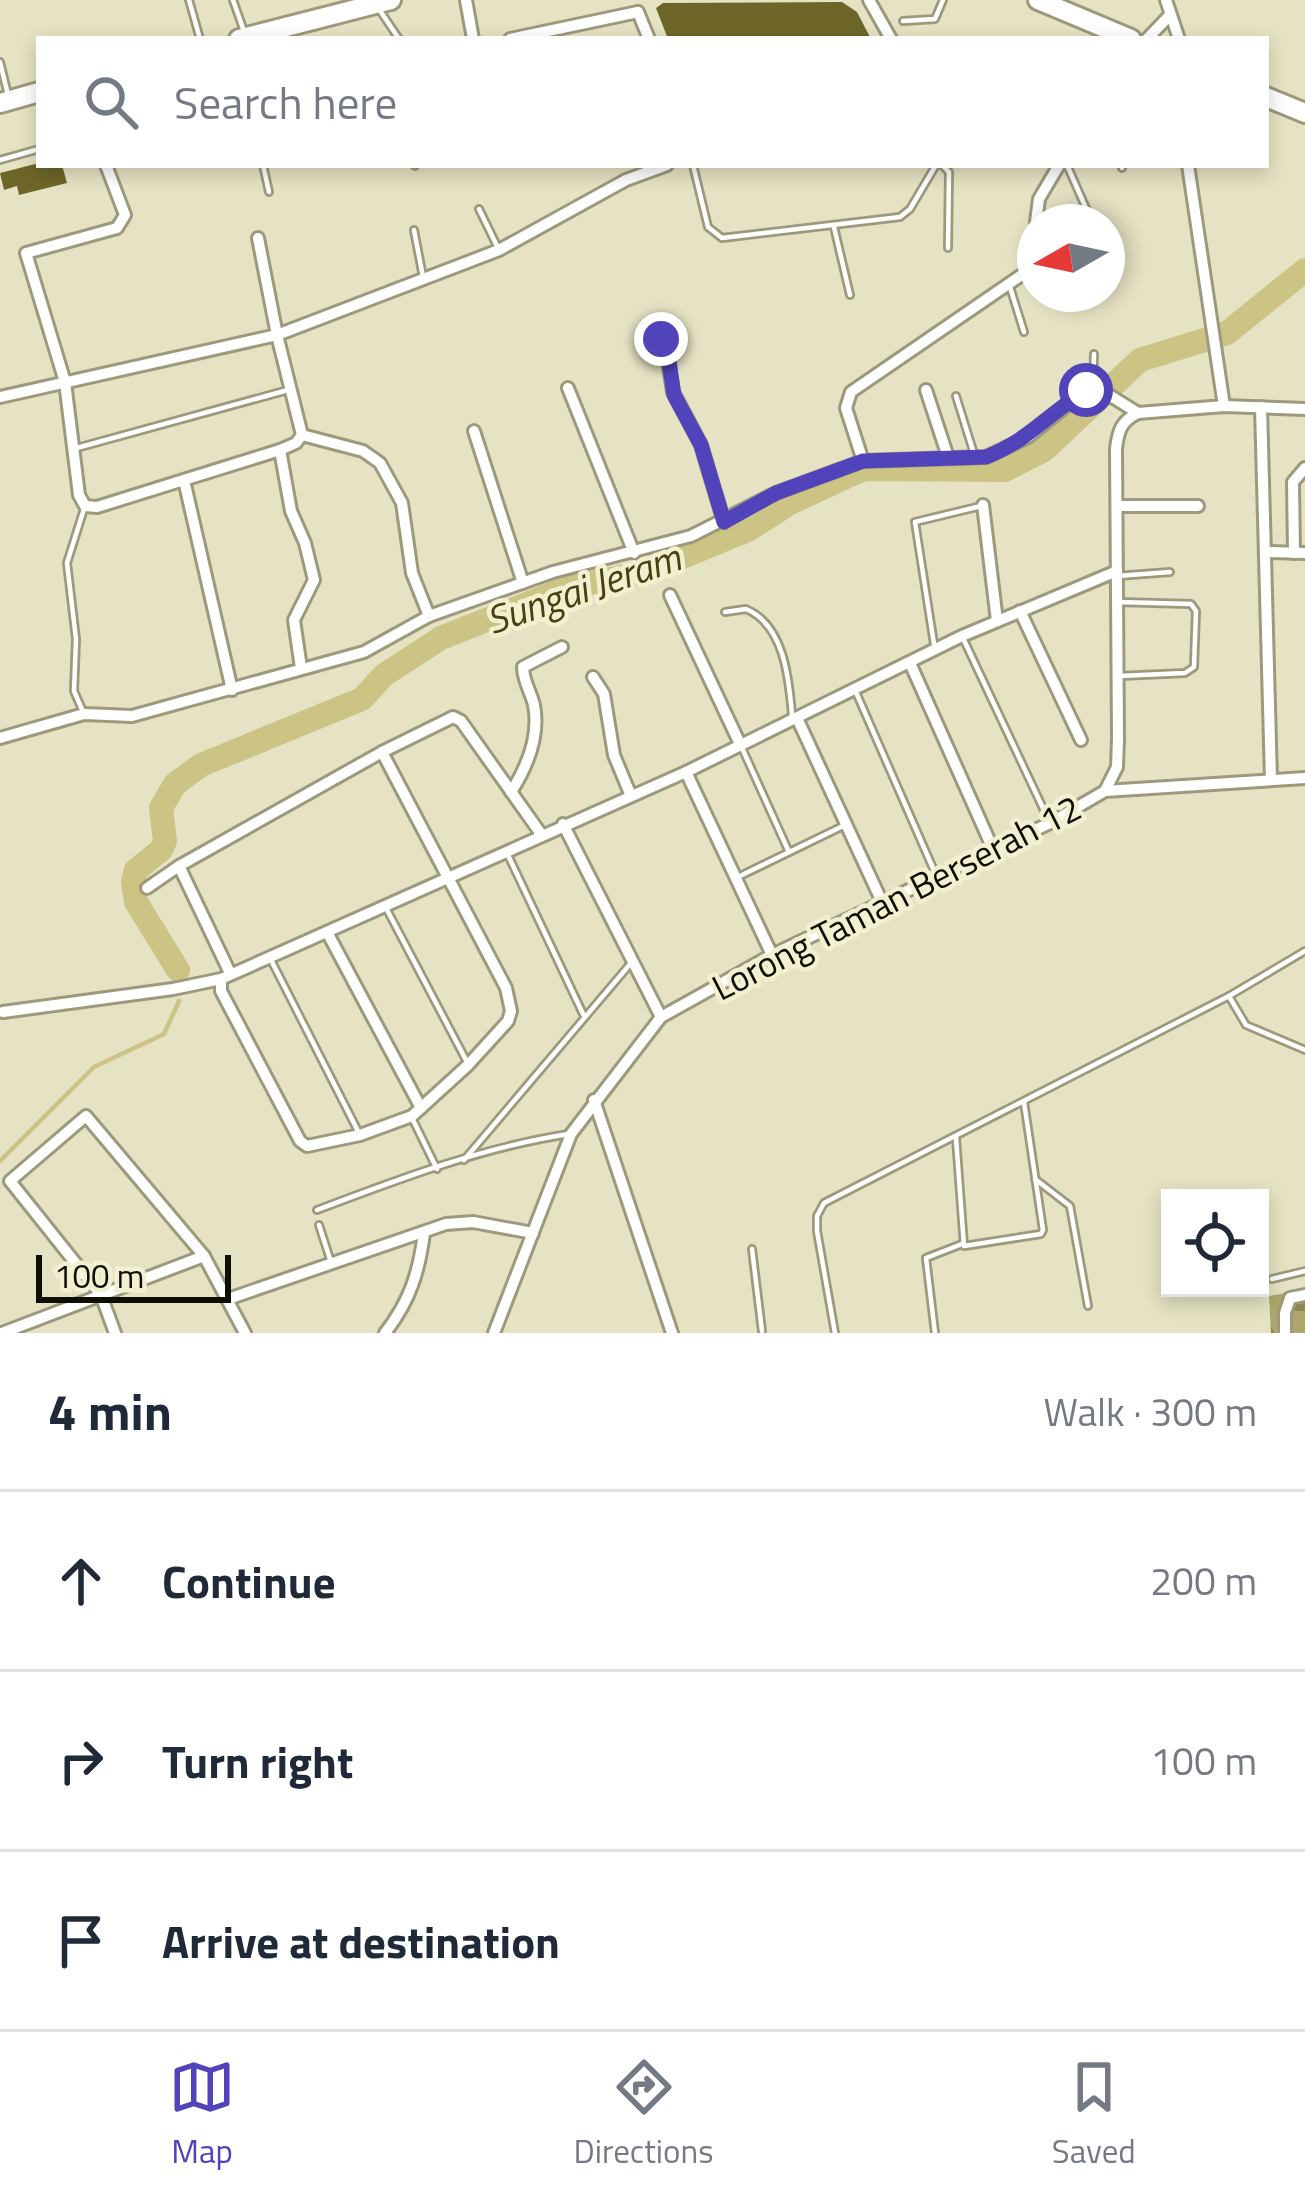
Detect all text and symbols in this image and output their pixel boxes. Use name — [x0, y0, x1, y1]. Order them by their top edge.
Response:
search box — [36, 36, 1269, 168]
text: Search here — [174, 68, 397, 136]
icon: search — [78, 69, 144, 135]
north arrow — [1017, 204, 1125, 312]
route end — [634, 312, 688, 366]
route start — [1059, 363, 1113, 417]
water label: Sungai Jeram — [478, 527, 689, 649]
street label: Lorong Taman Berserah 12 — [702, 780, 1090, 1014]
map controls — [1161, 1189, 1269, 1297]
button: locate — [1161, 1189, 1269, 1297]
scale bar — [36, 1249, 231, 1302]
text: 100 m — [54, 1251, 144, 1301]
text: 4 min — [48, 1372, 172, 1450]
text: Walk · 300 m — [1043, 1382, 1257, 1441]
text: Continue — [162, 1547, 336, 1615]
icon: ahead — [48, 1548, 114, 1614]
text: 200 m — [1150, 1551, 1257, 1610]
text: Turn right — [162, 1727, 353, 1795]
icon: right — [48, 1728, 114, 1794]
text: 100 m — [1150, 1731, 1257, 1790]
text: Arrive at destination — [162, 1907, 560, 1975]
icon: arrive — [48, 1908, 114, 1974]
tab: Map — [169, 2054, 235, 2176]
tab: Directions — [574, 2054, 713, 2176]
tab: Saved — [1052, 2054, 1136, 2176]

